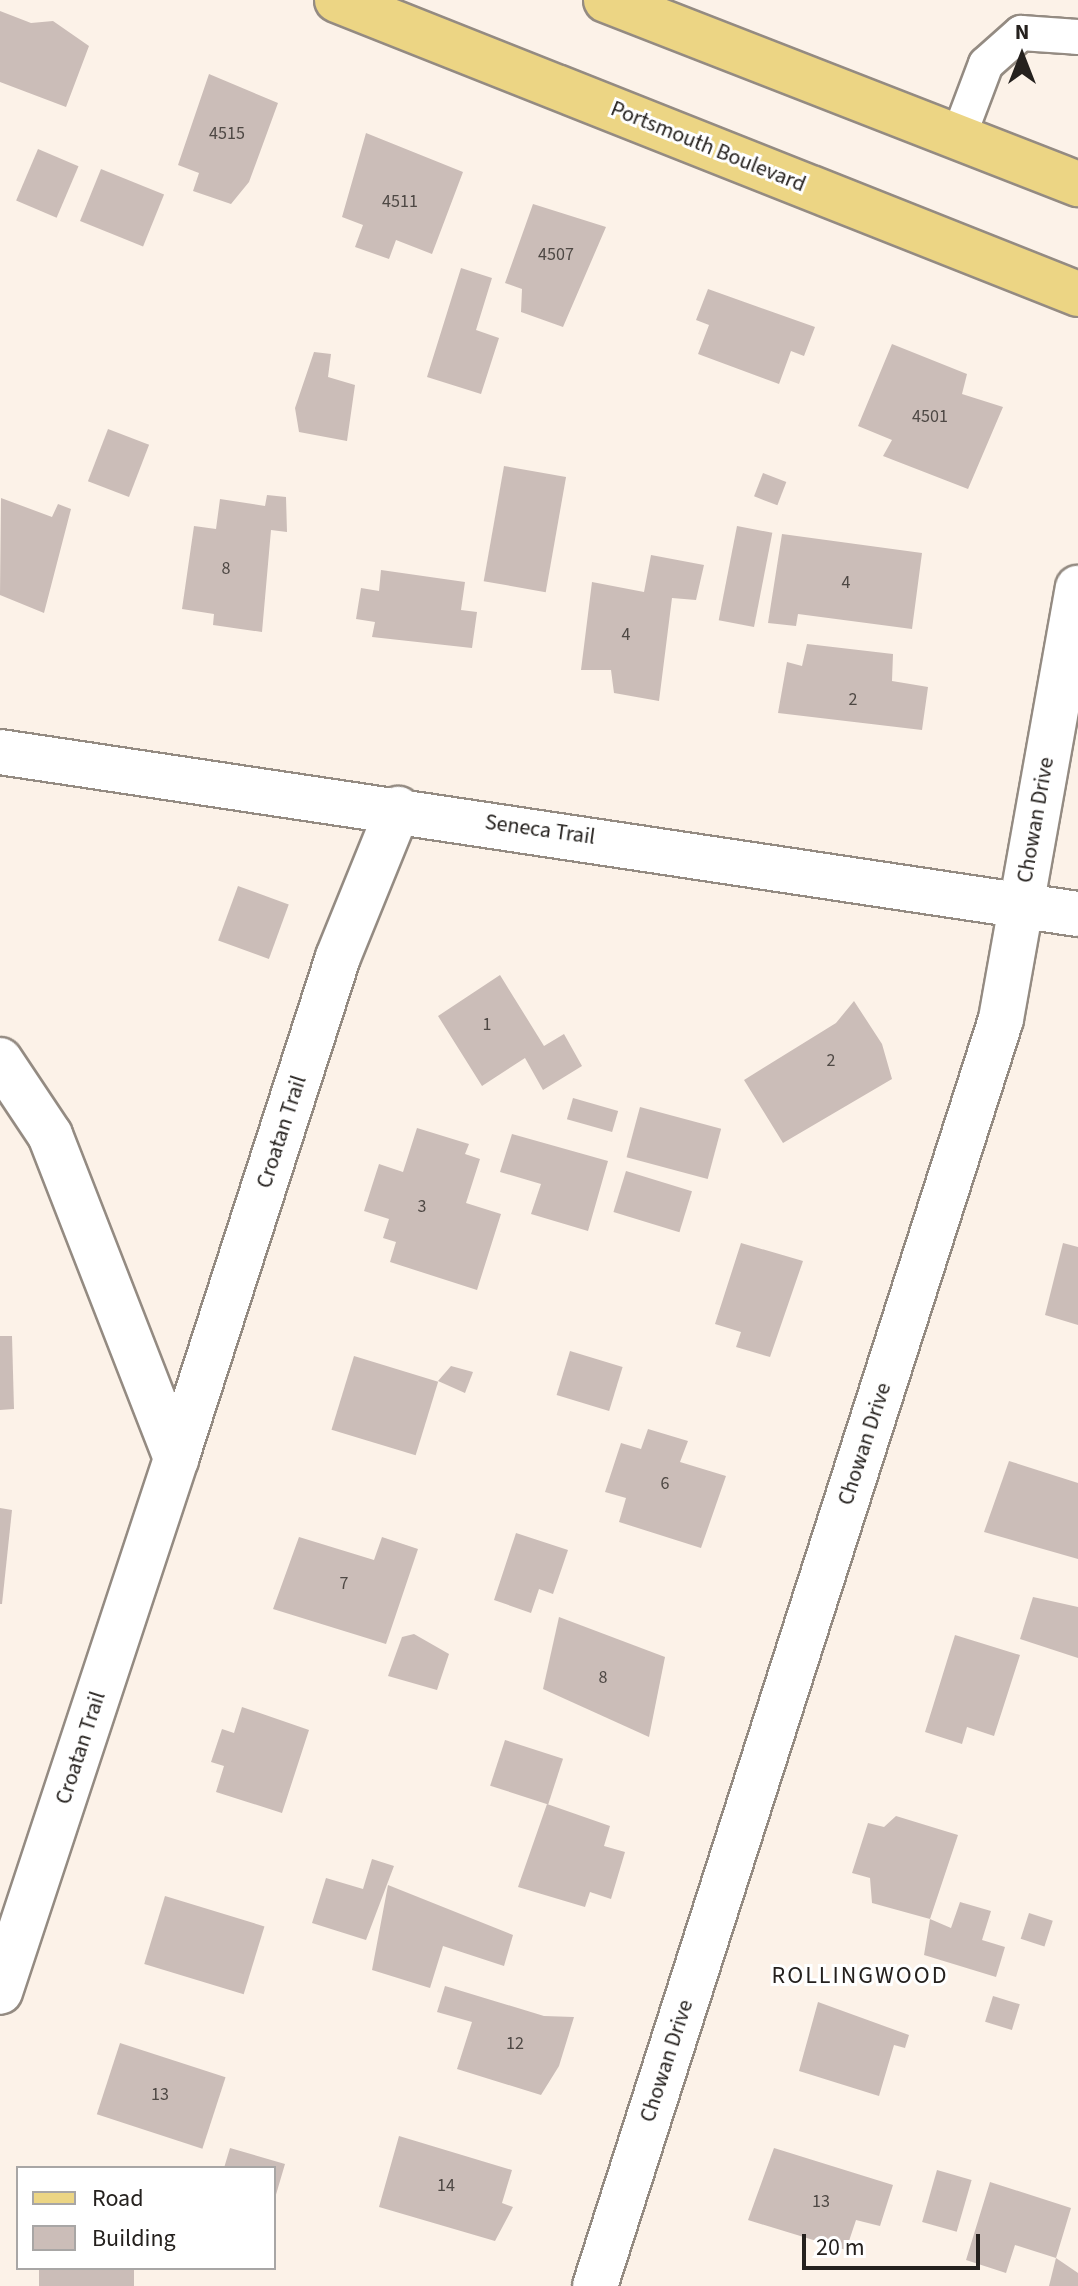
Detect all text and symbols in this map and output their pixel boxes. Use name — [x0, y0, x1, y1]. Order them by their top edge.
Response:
north arrow — [982, 16, 1062, 96]
text: N — [1015, 16, 1029, 48]
street label: Portsmouth Boulevard — [607, 96, 809, 198]
house number: 4515 — [209, 123, 245, 145]
house number: 4511 — [382, 191, 418, 213]
house number: 4507 — [538, 244, 574, 266]
house number: 4501 — [912, 406, 948, 428]
house number: 8 — [222, 558, 230, 580]
house number: 4 — [842, 572, 850, 594]
house number: 4 — [622, 624, 630, 646]
house number: 2 — [849, 689, 857, 711]
street label: Chowan Drive — [1012, 755, 1060, 885]
street label: Seneca Trail — [483, 809, 597, 851]
house number: 1 — [483, 1014, 491, 1036]
house number: 2 — [827, 1050, 835, 1072]
street label: Croatan Trail — [251, 1072, 313, 1192]
house number: 3 — [418, 1196, 426, 1218]
street label: Chowan Drive — [833, 1379, 897, 1509]
house number: 6 — [661, 1473, 669, 1495]
house number: 7 — [340, 1573, 348, 1595]
house number: 8 — [599, 1667, 607, 1689]
street label: Croatan Trail — [50, 1688, 112, 1808]
district label: ROLLINGWOOD — [772, 1962, 948, 1990]
street label: Chowan Drive — [635, 1996, 699, 2126]
house number: 12 — [506, 2033, 524, 2055]
house number: 13 — [151, 2084, 169, 2106]
legend — [16, 2166, 276, 2270]
house number: 14 — [437, 2175, 455, 2197]
text: Road — [92, 2181, 144, 2216]
house number: 13 — [812, 2191, 830, 2213]
scale bar — [806, 2218, 984, 2268]
text: Building — [92, 2221, 176, 2256]
text: 20 m — [816, 2230, 865, 2265]

